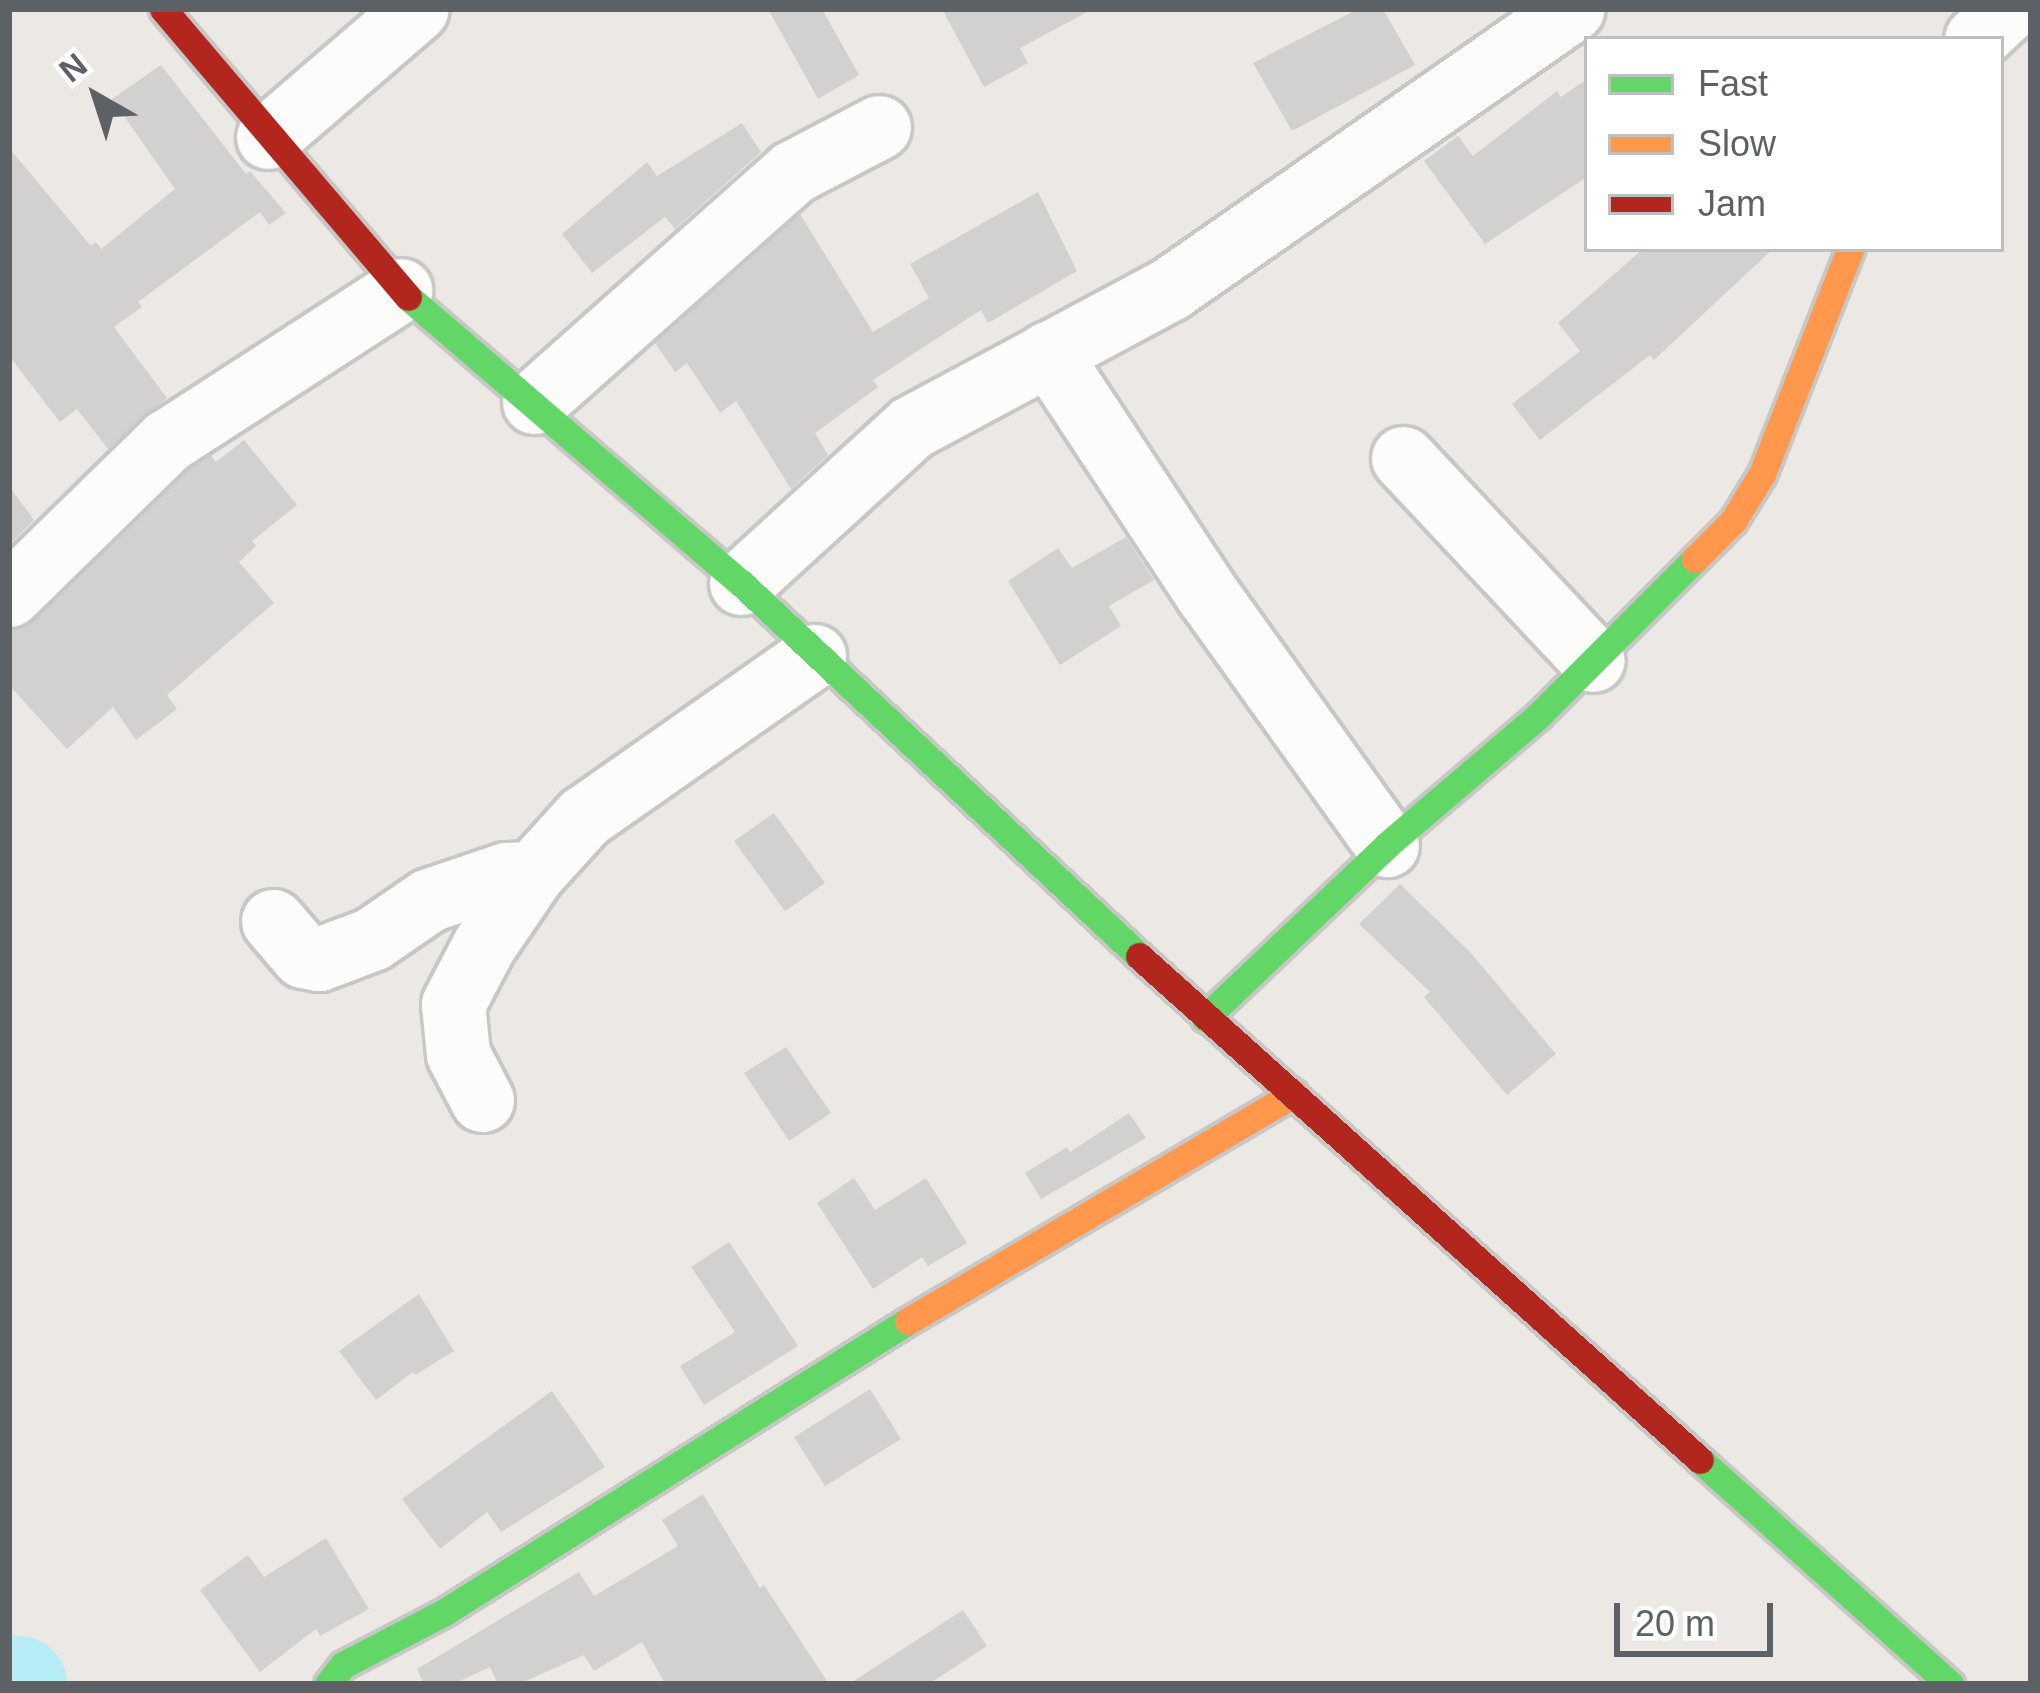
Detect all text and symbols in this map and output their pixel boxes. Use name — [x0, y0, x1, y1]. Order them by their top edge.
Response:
north arrow — [36, 36, 156, 156]
legend — [1584, 36, 2004, 252]
text: N — [52, 46, 94, 90]
text: Fast — [1698, 63, 1768, 104]
text: Slow — [1698, 123, 1776, 164]
text: Jam — [1698, 183, 1766, 224]
scale bar — [1620, 1579, 1779, 1653]
text: 20 m — [1635, 1603, 1715, 1644]

